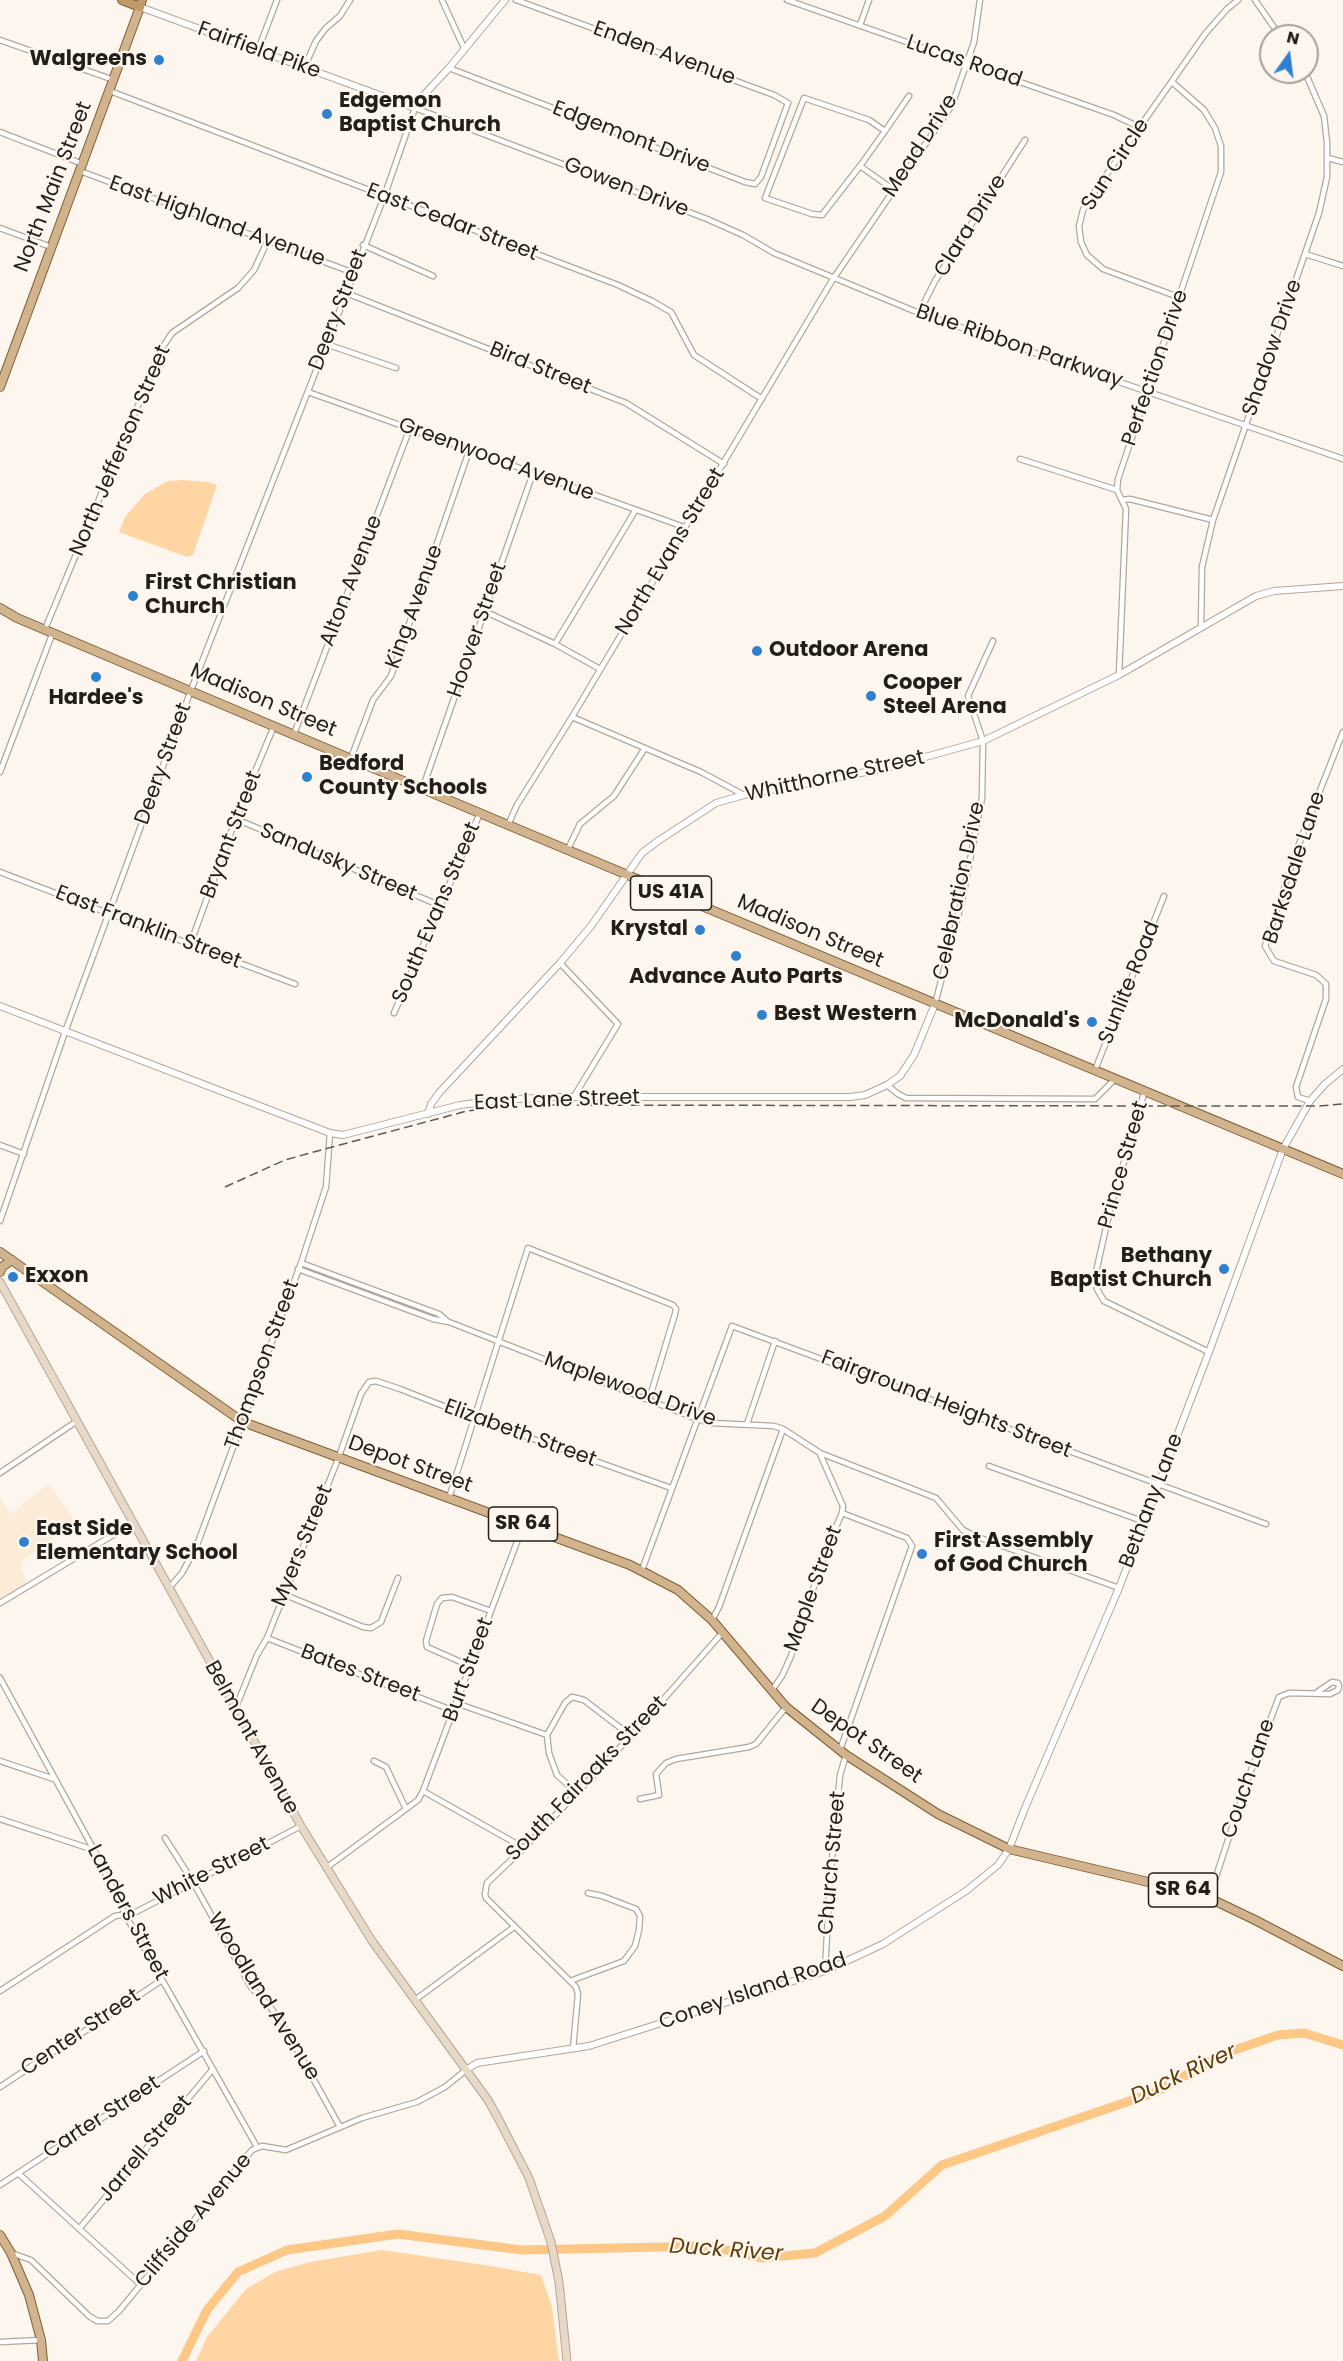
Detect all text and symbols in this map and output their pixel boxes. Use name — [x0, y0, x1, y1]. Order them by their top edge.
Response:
street label: Fairfield Pike — [194, 17, 324, 85]
street label: Enden Avenue — [590, 17, 738, 91]
north arrow — [1259, 24, 1319, 84]
text: N — [1284, 25, 1302, 51]
street label: Lucas Road — [903, 30, 1025, 94]
place label: Walgreens — [29, 47, 147, 73]
marker: Walgreens — [152, 53, 166, 67]
place label: Edgemon Baptist Church — [339, 89, 501, 139]
street label: Mead Drive — [878, 90, 964, 202]
street label: Edgemont Drive — [549, 96, 713, 180]
street label: North Main Street — [10, 98, 98, 276]
marker: Edgemon Baptist Church — [320, 107, 334, 121]
street label: Sun Circle — [1077, 114, 1155, 216]
street label: Gowen Drive — [560, 153, 692, 223]
street label: Clara Drive — [930, 170, 1012, 282]
street label: East Highland Avenue — [106, 171, 328, 273]
street label: East Cedar Street — [363, 179, 541, 267]
street label: Deery Street — [304, 246, 374, 374]
street label: Shadow Drive — [1238, 276, 1308, 420]
street label: Perfection Drive — [1117, 287, 1195, 449]
street label: Blue Ribbon Parkway — [912, 300, 1126, 394]
street label: Bird Street — [486, 337, 594, 401]
street label: North Jefferson Street — [65, 342, 177, 560]
street label: Greenwood Avenue — [395, 413, 597, 507]
street label: North Evans Street — [611, 464, 731, 640]
street label: Alton Avenue — [315, 512, 389, 650]
street label: King Avenue — [381, 542, 449, 672]
street label: Hoover Street — [443, 559, 513, 701]
place label: First Christian Church — [145, 571, 297, 621]
marker: First Christian Church — [126, 589, 140, 603]
place label: Outdoor Arena — [769, 638, 928, 664]
marker: Outdoor Arena — [750, 644, 764, 658]
street label: Madison Street — [186, 659, 340, 743]
marker: Hardee's — [89, 670, 103, 684]
place label: Cooper Steel Arena — [883, 671, 1007, 721]
place label: Hardee's — [48, 686, 144, 712]
marker: Cooper Steel Arena — [864, 689, 878, 703]
street label: Deery Street — [130, 700, 198, 828]
street label: Whitthorne Street — [743, 746, 927, 808]
place label: Bedford County Schools — [319, 752, 487, 802]
street label: Bryant Street — [196, 768, 268, 902]
marker: Bedford County Schools — [300, 770, 314, 784]
street label: Barksdale Lane — [1259, 789, 1331, 947]
street label: Celebration Drive — [929, 800, 991, 982]
street label: Sandusky Street — [256, 819, 420, 907]
street label: South Evans Street — [387, 819, 487, 1007]
road number: US 41A — [630, 876, 712, 910]
street label: East Franklin Street — [52, 881, 244, 975]
street label: Madison Street — [733, 890, 887, 974]
place label: Krystal — [610, 917, 688, 943]
street label: Sunlite Road — [1094, 918, 1166, 1048]
marker: Krystal — [693, 923, 707, 937]
marker: Advance Auto Parts — [729, 949, 743, 963]
place label: Advance Auto Parts — [629, 965, 843, 991]
place label: Best Western — [774, 1002, 917, 1028]
marker: Best Western — [755, 1008, 769, 1022]
place label: McDonald's — [954, 1009, 1080, 1035]
marker: McDonald's — [1085, 1015, 1099, 1029]
street label: East Lane Street — [474, 1086, 640, 1116]
street label: Prince Street — [1094, 1098, 1154, 1232]
place label: Bethany Baptist Church — [1050, 1244, 1212, 1294]
marker: Bethany Baptist Church — [1217, 1262, 1231, 1276]
place label: Exxon — [25, 1264, 89, 1290]
marker: Exxon — [6, 1270, 20, 1284]
street label: Thompson Street — [221, 1277, 305, 1453]
street label: Fairground Heights Street — [817, 1346, 1075, 1464]
street label: Maplewood Drive — [541, 1347, 719, 1433]
street label: Elizabeth Street — [440, 1395, 600, 1473]
street label: Bethany Lane — [1115, 1430, 1189, 1572]
street label: Depot Street — [344, 1431, 476, 1499]
street label: Myers Street — [267, 1482, 339, 1610]
road number: SR 64 — [488, 1507, 558, 1541]
place label: East Side Elementary School — [36, 1517, 238, 1567]
street label: Maple Street — [780, 1523, 848, 1655]
place label: First Assembly of God Church — [934, 1529, 1093, 1579]
marker: East Side Elementary School — [17, 1535, 31, 1549]
marker: First Assembly of God Church — [915, 1547, 929, 1561]
street label: Burt Street — [439, 1615, 499, 1725]
street label: Bates Street — [297, 1640, 423, 1708]
street label: Belmont Avenue — [198, 1657, 304, 1819]
street label: South Fairoaks Street — [501, 1691, 673, 1867]
street label: Depot Street — [805, 1694, 927, 1790]
street label: Couch Lane — [1217, 1716, 1281, 1842]
street label: Church Street — [814, 1790, 852, 1936]
street label: White Street — [150, 1832, 274, 1912]
street label: Landers Street — [81, 1841, 173, 1985]
road number: SR 64 — [1148, 1873, 1218, 1907]
street label: Woodland Avenue — [201, 1908, 325, 2086]
street label: Coney Island Road — [656, 1948, 850, 2036]
street label: Center Street — [17, 1984, 145, 2082]
water label: Duck River — [1127, 2039, 1241, 2111]
street label: Carter Street — [39, 2071, 165, 2165]
street label: Jarrell Street — [94, 2091, 198, 2207]
street label: Cliffside Avenue — [130, 2148, 258, 2294]
water label: Duck River — [668, 2234, 784, 2268]

